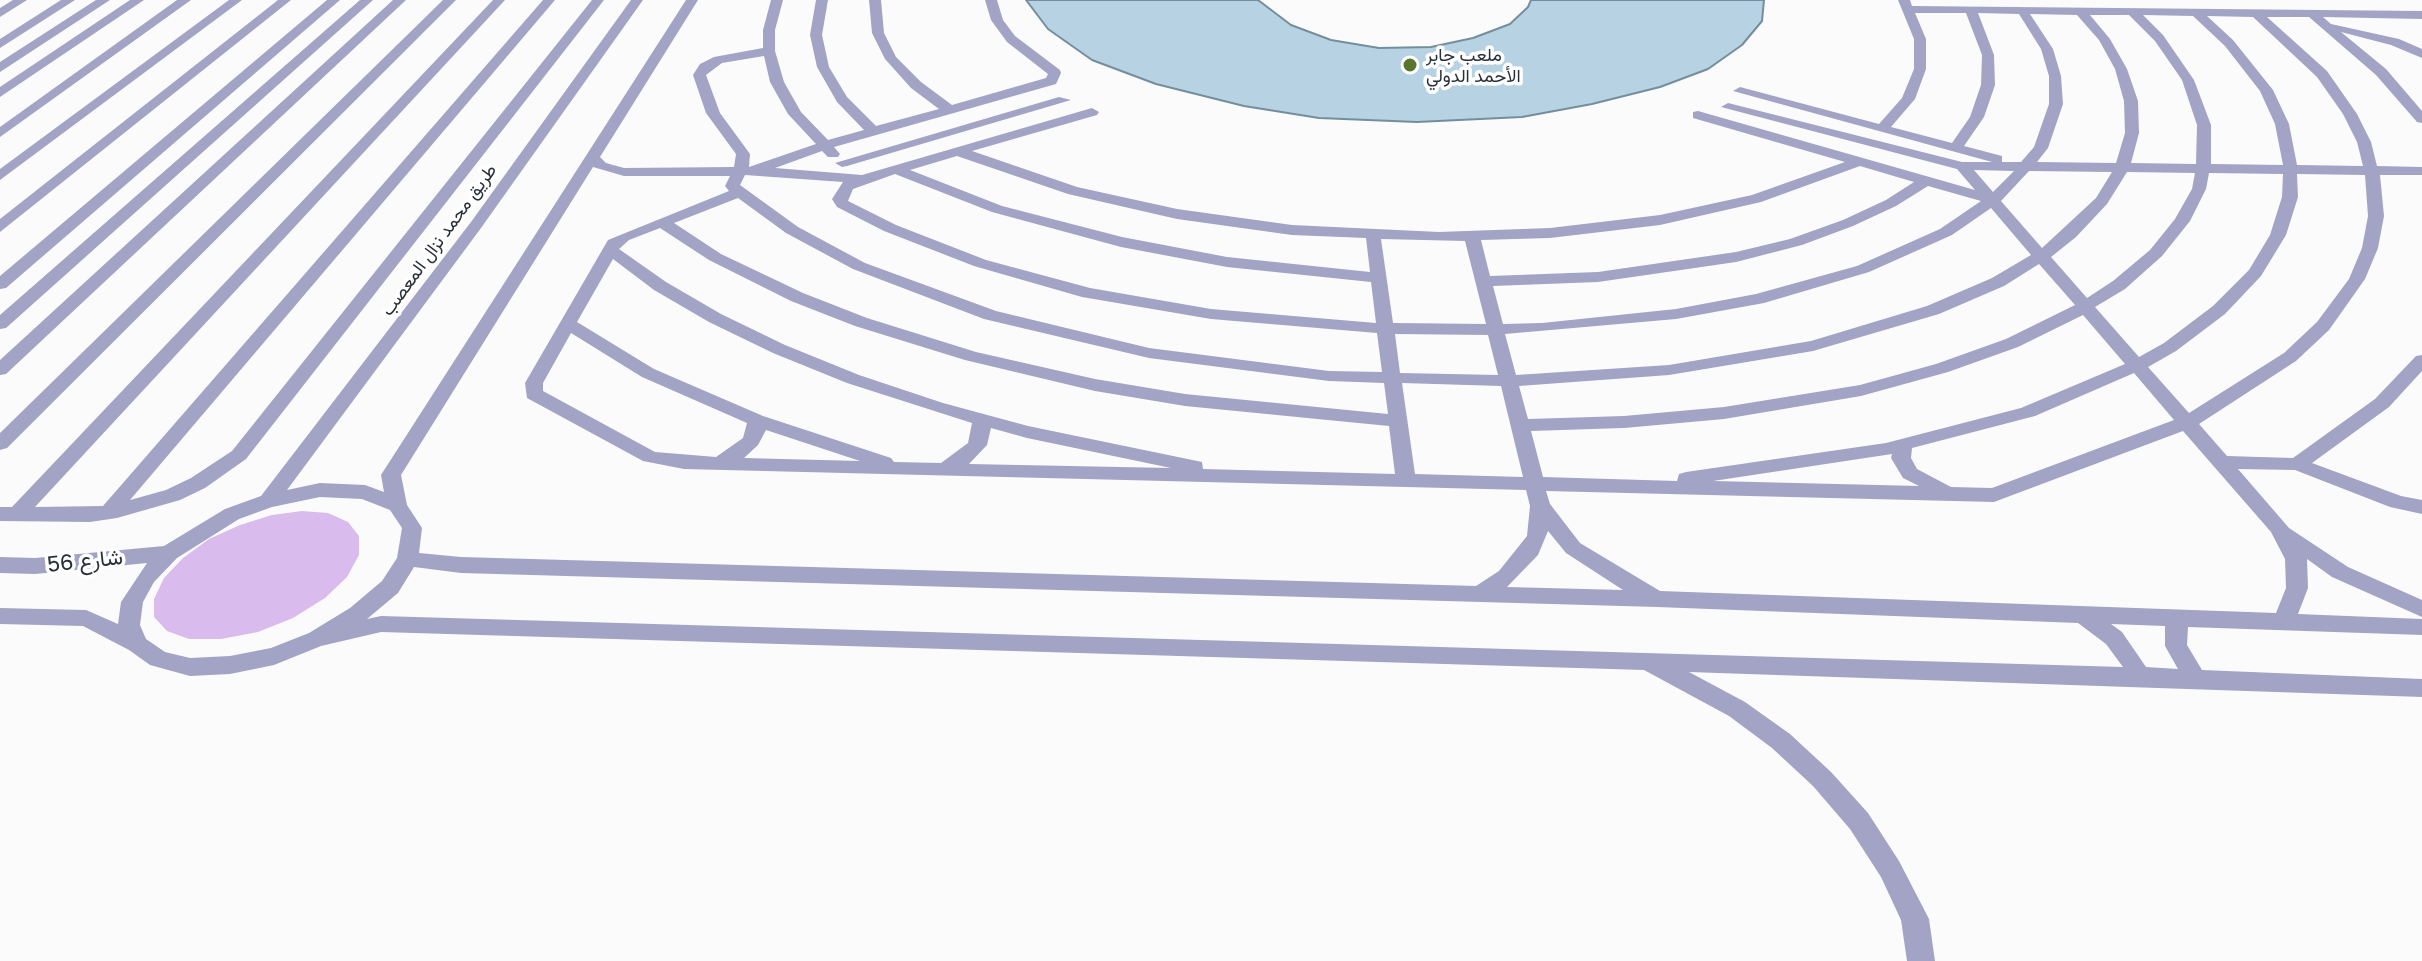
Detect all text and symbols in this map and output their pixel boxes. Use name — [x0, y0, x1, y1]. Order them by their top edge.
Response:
place label: ملعب جابر الأحمد الدولي — [1426, 44, 1521, 86]
marker: ملعب جابر الأحمد الدولي — [1401, 56, 1419, 74]
street label: طريق محمد نزال المعصب — [377, 160, 501, 320]
street label: شارع 56 — [46, 544, 124, 578]

